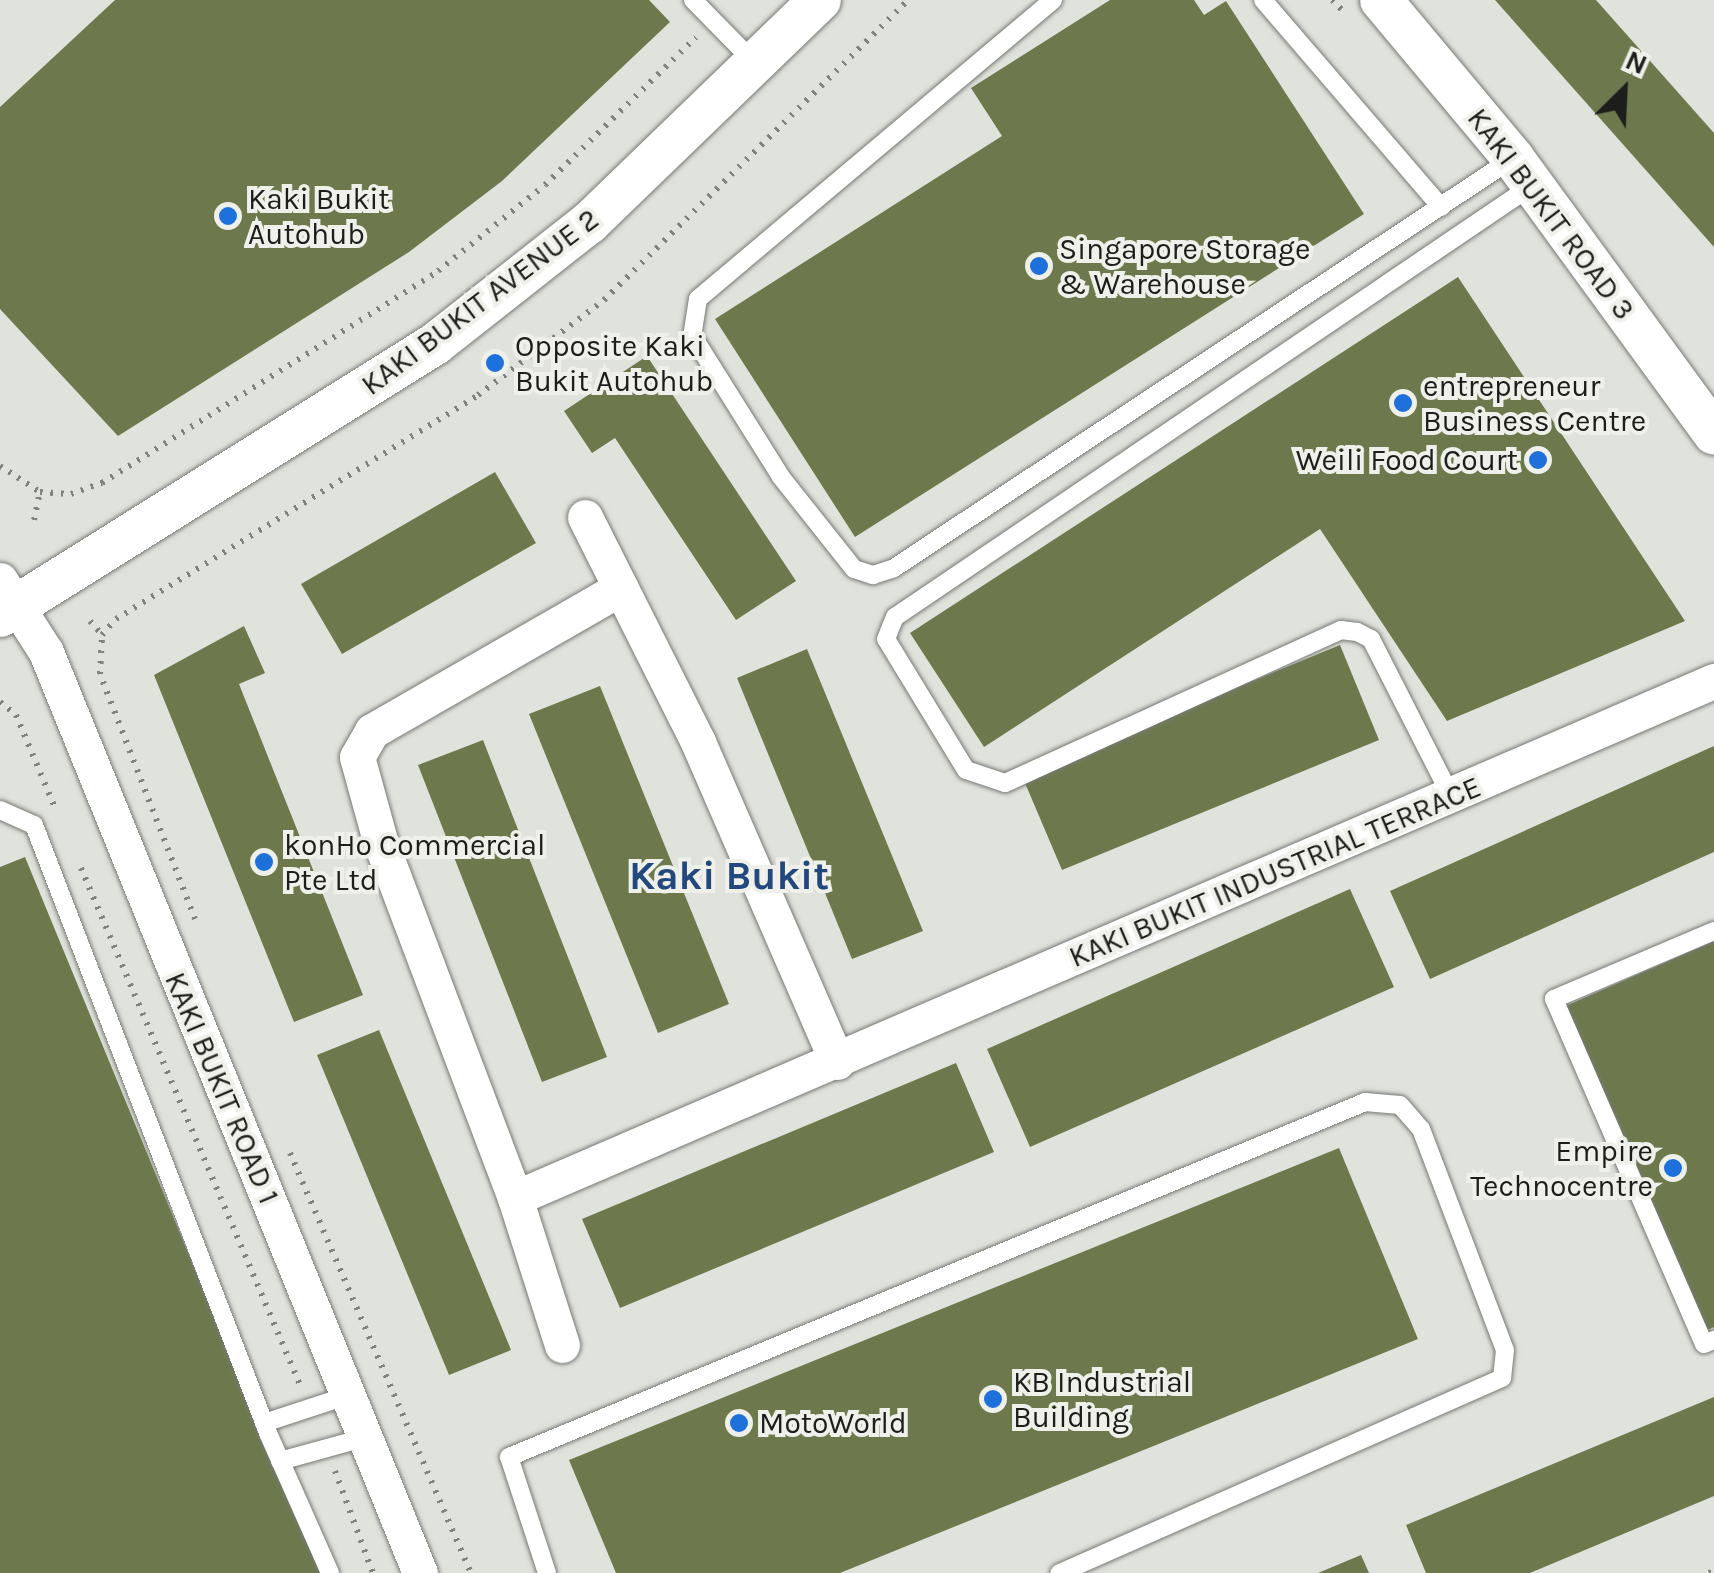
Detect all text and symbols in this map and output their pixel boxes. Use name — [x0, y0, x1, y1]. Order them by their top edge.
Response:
north arrow — [1574, 40, 1674, 140]
text: N — [1621, 43, 1652, 81]
street label: KAKI BUKIT ROAD 3 — [1460, 101, 1642, 327]
place label: Kaki Bukit Autohub — [248, 181, 390, 252]
street label: KAKI BUKIT AVENUE 2 — [354, 201, 606, 403]
marker: Kaki Bukit Autohub — [217, 205, 239, 227]
place label: Singapore Storage & Warehouse — [1059, 231, 1310, 302]
marker: Singapore Storage & Warehouse — [1028, 255, 1050, 277]
place label: Opposite Kaki Bukit Autohub — [515, 328, 713, 398]
marker: Opposite Kaki Bukit Autohub — [484, 352, 506, 374]
place label: entrepreneur Business Centre — [1423, 368, 1646, 438]
marker: entrepreneur Business Centre — [1392, 392, 1414, 414]
place label: Weili Food Court — [1296, 442, 1518, 478]
marker: Weili Food Court — [1527, 449, 1549, 471]
street label: KAKI BUKIT INDUSTRIAL TERRACE — [1064, 769, 1486, 975]
place label: konHo Commercial Pte Ltd — [284, 827, 545, 898]
marker: konHo Commercial Pte Ltd — [253, 851, 275, 873]
district label: Kaki Bukit — [629, 852, 829, 900]
street label: KAKI BUKIT ROAD 1 — [157, 967, 287, 1209]
place label: Empire Technocentre — [1470, 1133, 1653, 1204]
marker: Empire Technocentre — [1662, 1157, 1684, 1179]
place label: KB Industrial Building — [1013, 1364, 1191, 1434]
marker: KB Industrial Building — [982, 1388, 1004, 1410]
place label: MotoWorld — [759, 1405, 907, 1441]
marker: MotoWorld — [728, 1412, 750, 1434]

